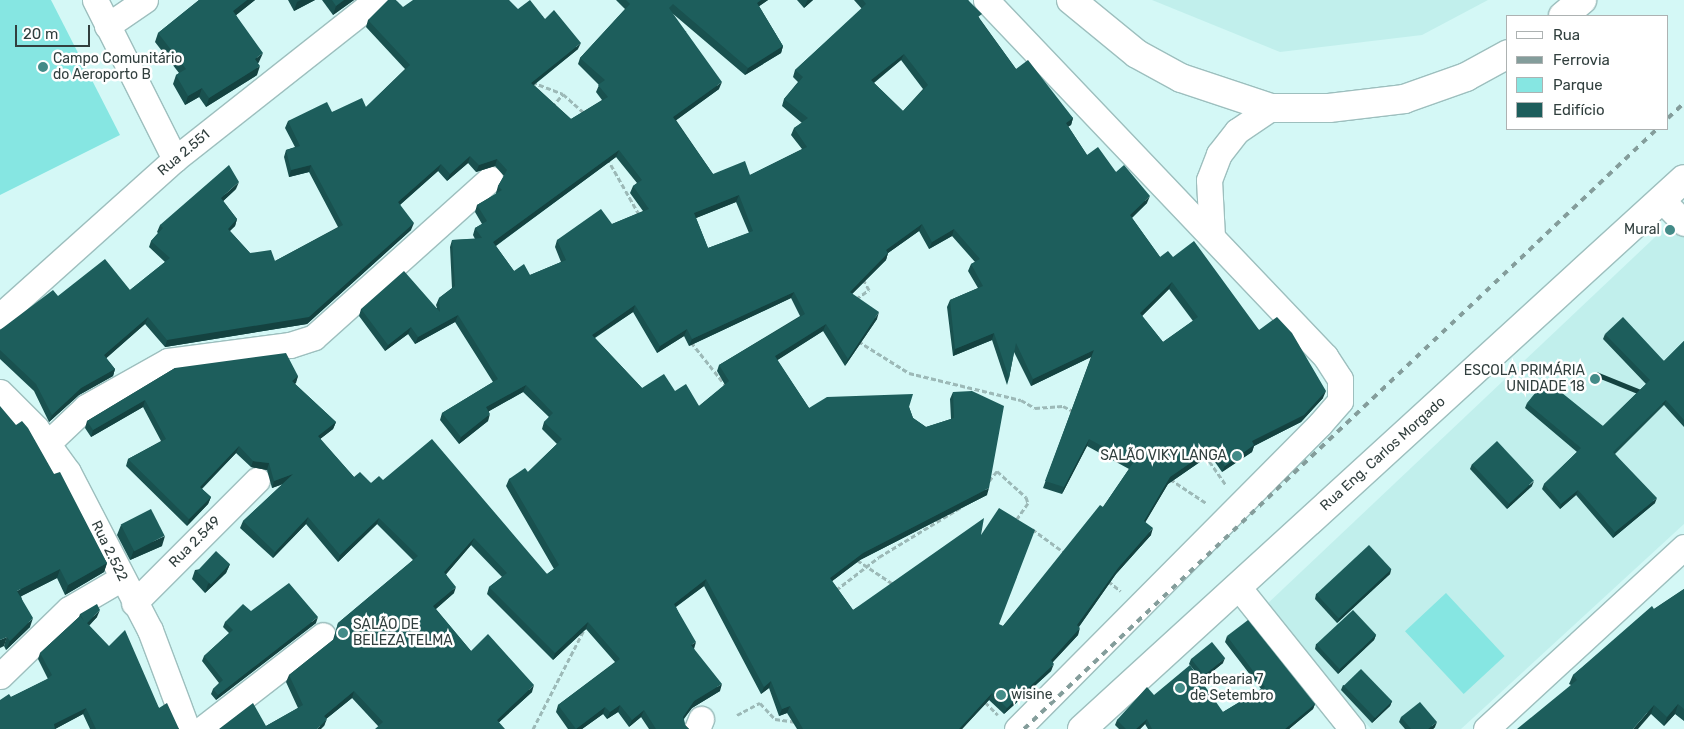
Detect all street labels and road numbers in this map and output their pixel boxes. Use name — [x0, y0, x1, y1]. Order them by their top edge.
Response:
street label: Rua 2.551 — [155, 126, 213, 180]
street label: Rua Eng. Carlos Morgado — [1317, 393, 1449, 515]
street label: Rua 2.549 — [166, 513, 224, 571]
street label: Rua 2.522 — [87, 518, 131, 584]

